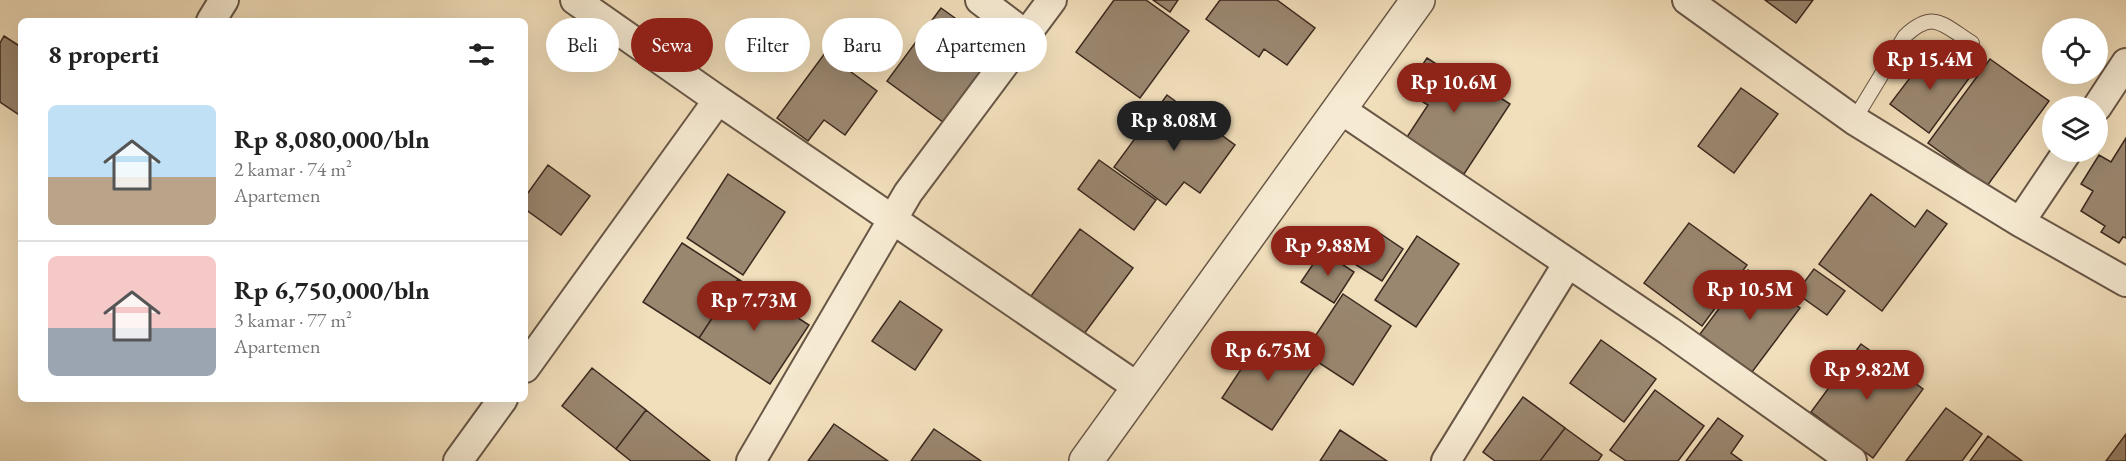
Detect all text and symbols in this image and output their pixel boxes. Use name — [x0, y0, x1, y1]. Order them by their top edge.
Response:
chip: Beli — [546, 18, 619, 72]
chip: Sewa — [631, 18, 713, 72]
chip: Filter — [725, 18, 810, 72]
chip: Baru — [822, 18, 903, 72]
chip: Apartemen — [915, 18, 1047, 72]
map controls — [2042, 18, 2108, 162]
button: locate — [2042, 18, 2108, 84]
text: 8 properti — [48, 37, 159, 71]
icon: filters — [465, 38, 498, 71]
pin: Rp 15.4M — [1868, 40, 1992, 91]
text: Rp 15.4M — [1887, 46, 1973, 72]
pin: Rp 10.6M — [1392, 63, 1516, 114]
text: Rp 10.6M — [1411, 69, 1497, 95]
button: layers — [2042, 96, 2108, 162]
pin: Rp 8.08M — [1112, 101, 1236, 152]
text: Rp 8.08M — [1131, 107, 1217, 133]
text: Rp 8,080,000/bln — [234, 122, 430, 156]
icon: home — [96, 129, 168, 201]
text: 2 kamar · 74 m² — [234, 156, 352, 182]
text: Apartemen — [234, 182, 320, 208]
pin: Rp 9.88M — [1266, 226, 1390, 277]
text: Rp 9.88M — [1285, 232, 1371, 258]
pin: Rp 10.5M — [1688, 270, 1812, 321]
text: Rp 6,750,000/bln — [234, 273, 430, 307]
text: Rp 10.5M — [1707, 276, 1793, 302]
icon: home — [96, 280, 168, 352]
pin: Rp 7.73M — [692, 281, 816, 332]
text: Rp 7.73M — [711, 287, 797, 313]
text: 3 kamar · 77 m² — [234, 307, 352, 333]
pin: Rp 6.75M — [1206, 331, 1330, 382]
text: Apartemen — [234, 333, 320, 359]
text: Rp 6.75M — [1225, 337, 1311, 363]
pin: Rp 9.82M — [1805, 350, 1929, 401]
text: Rp 9.82M — [1824, 356, 1910, 382]

